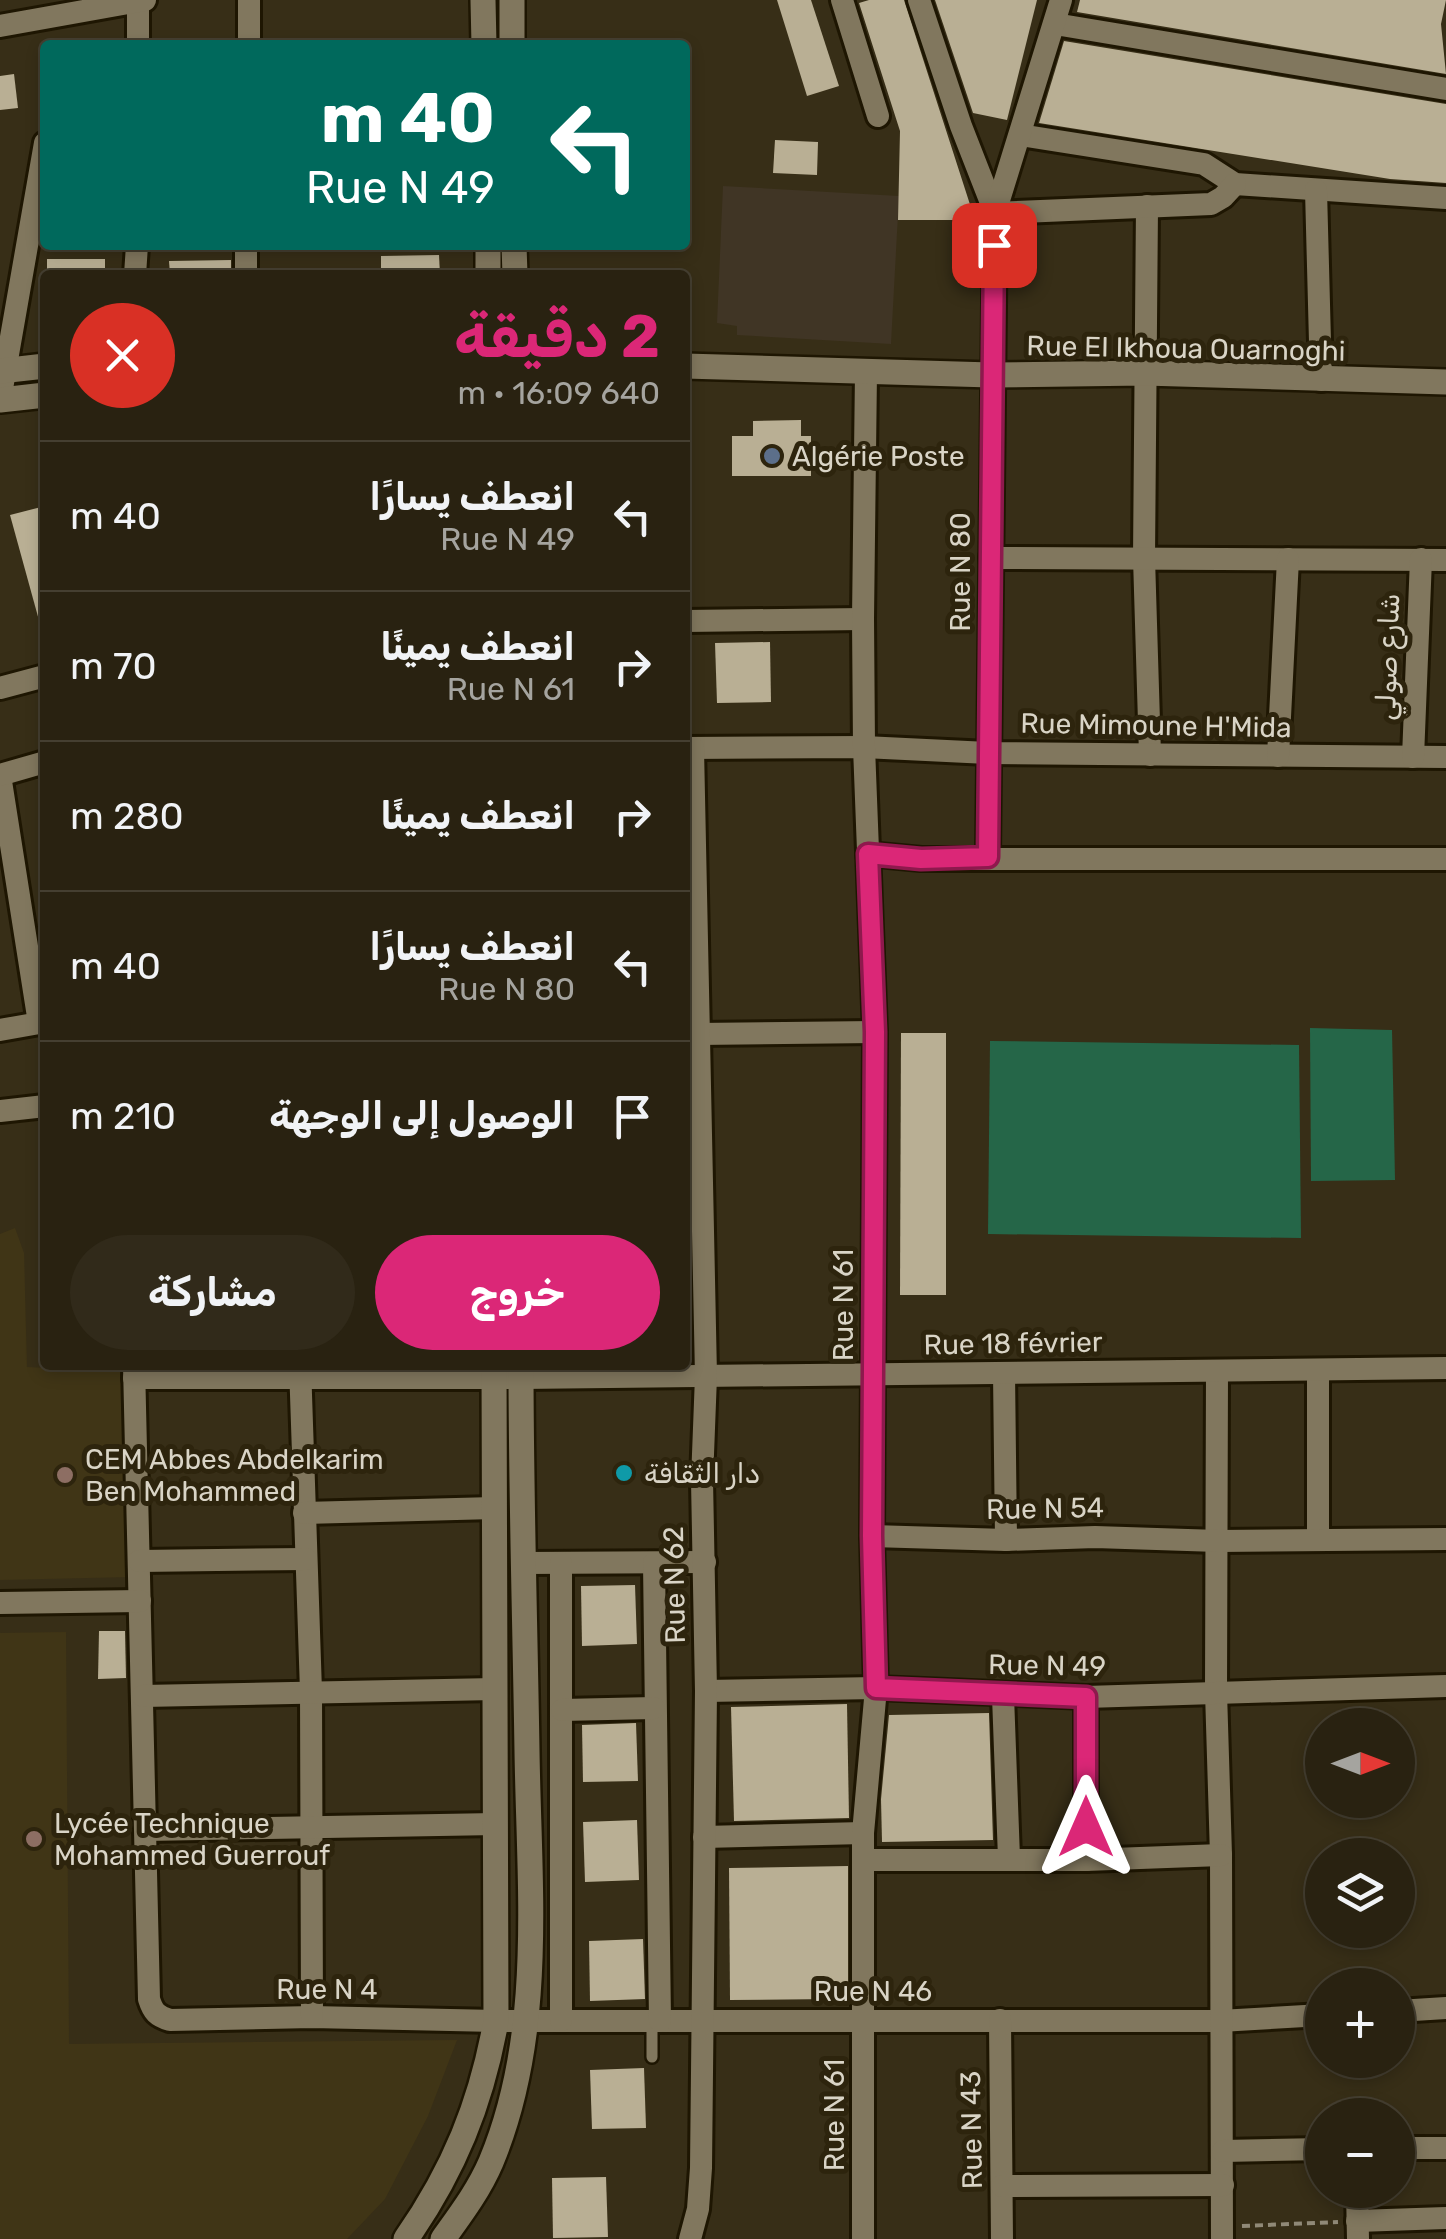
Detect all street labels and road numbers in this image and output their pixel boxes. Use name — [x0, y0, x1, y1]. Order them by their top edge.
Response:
street label: Rue EI Ikhoua Ouarnoghi — [1026, 329, 1346, 368]
street label: Rue N 80 — [944, 512, 977, 632]
street label: شارع صولي — [1369, 593, 1411, 721]
street label: Rue Mimoune H'Mida — [1020, 707, 1292, 744]
street label: Rue N 61 — [827, 1249, 860, 1361]
street label: Rue 18 février — [923, 1325, 1103, 1362]
street label: Rue N 54 — [986, 1491, 1104, 1526]
street label: Rue N 62 — [657, 1526, 692, 1644]
street label: Rue N 49 — [988, 1648, 1106, 1683]
street label: Rue N 4 — [276, 1973, 378, 2006]
street label: Rue N 46 — [814, 1975, 932, 2008]
street label: Rue N 61 — [818, 2059, 851, 2171]
street label: Rue N 43 — [954, 2071, 989, 2189]

